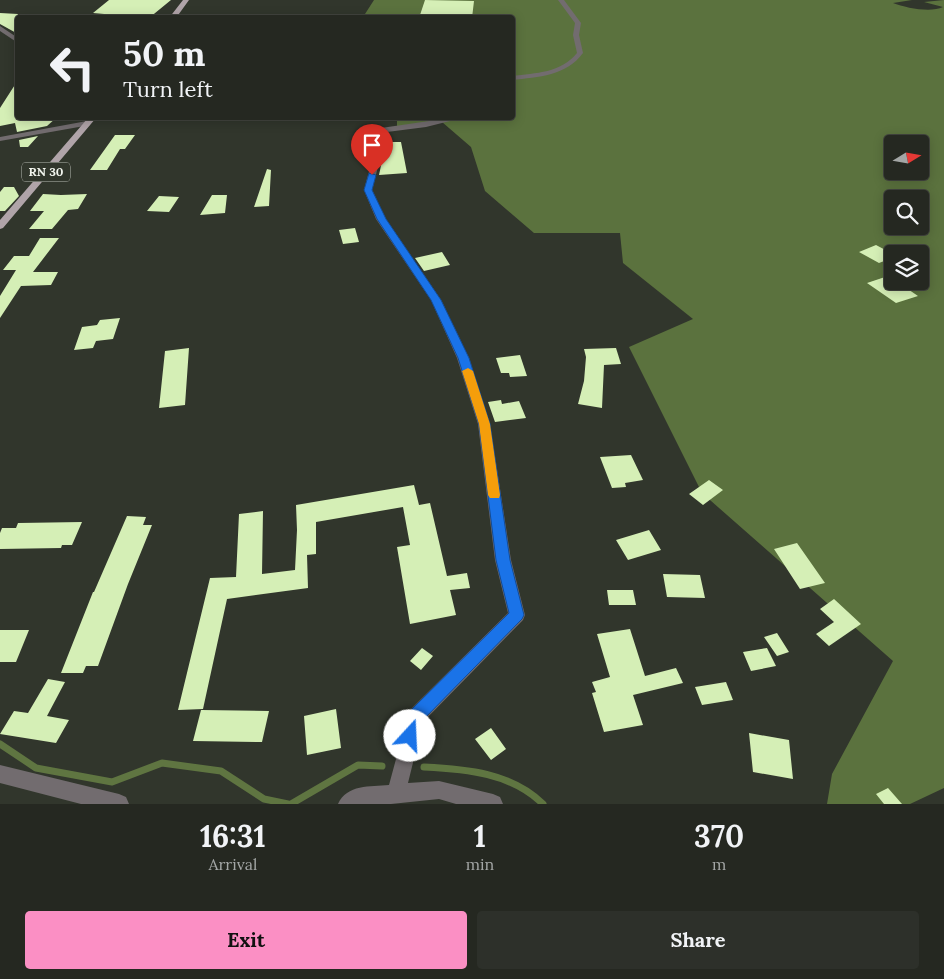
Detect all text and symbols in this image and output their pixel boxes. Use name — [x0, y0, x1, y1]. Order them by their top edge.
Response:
text: 50 m — [123, 31, 206, 76]
icon: left — [40, 35, 105, 100]
text: Turn left — [123, 75, 213, 103]
pin — [351, 124, 393, 175]
icon: arrive — [358, 131, 386, 159]
north arrow — [884, 135, 929, 180]
map controls — [884, 135, 929, 290]
road number: RN 30 — [22, 162, 70, 182]
button: search — [884, 190, 929, 235]
button: layers — [884, 245, 929, 290]
position arrow — [383, 709, 435, 761]
text: 16:31 — [200, 817, 266, 855]
text: 1 — [474, 817, 486, 855]
text: 370 — [694, 817, 744, 855]
text: Arrival — [208, 854, 257, 874]
text: min — [466, 854, 494, 874]
text: m — [712, 854, 726, 874]
button: Exit — [25, 911, 467, 969]
button: Share — [477, 911, 919, 969]

